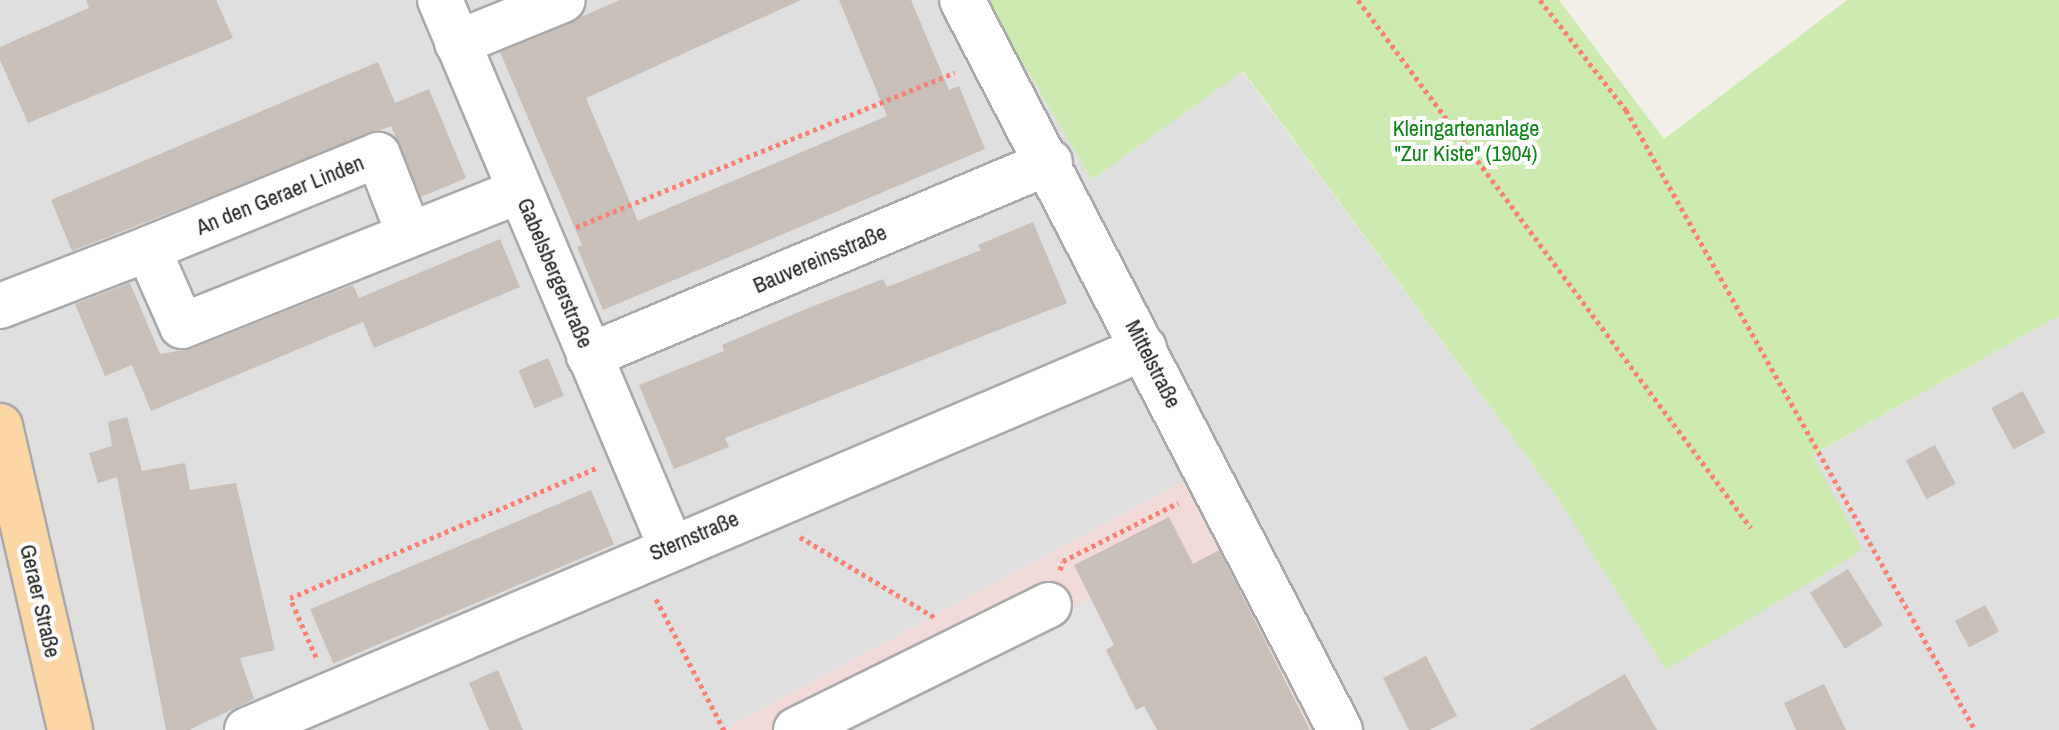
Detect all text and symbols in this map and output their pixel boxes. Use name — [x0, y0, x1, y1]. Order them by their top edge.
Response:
park label: Kleingartenanlage "Zur Kiste" (1904) — [1393, 115, 1539, 166]
street label: An den Geraer Linden — [192, 149, 368, 241]
street label: Gabelsbergerstraße — [512, 194, 598, 352]
street label: Bauvereinsstraße — [749, 219, 891, 299]
street label: Mittelstraße — [1120, 316, 1186, 412]
street label: Sternstraße — [645, 505, 743, 567]
street label: Geraer Straße — [14, 542, 66, 660]

